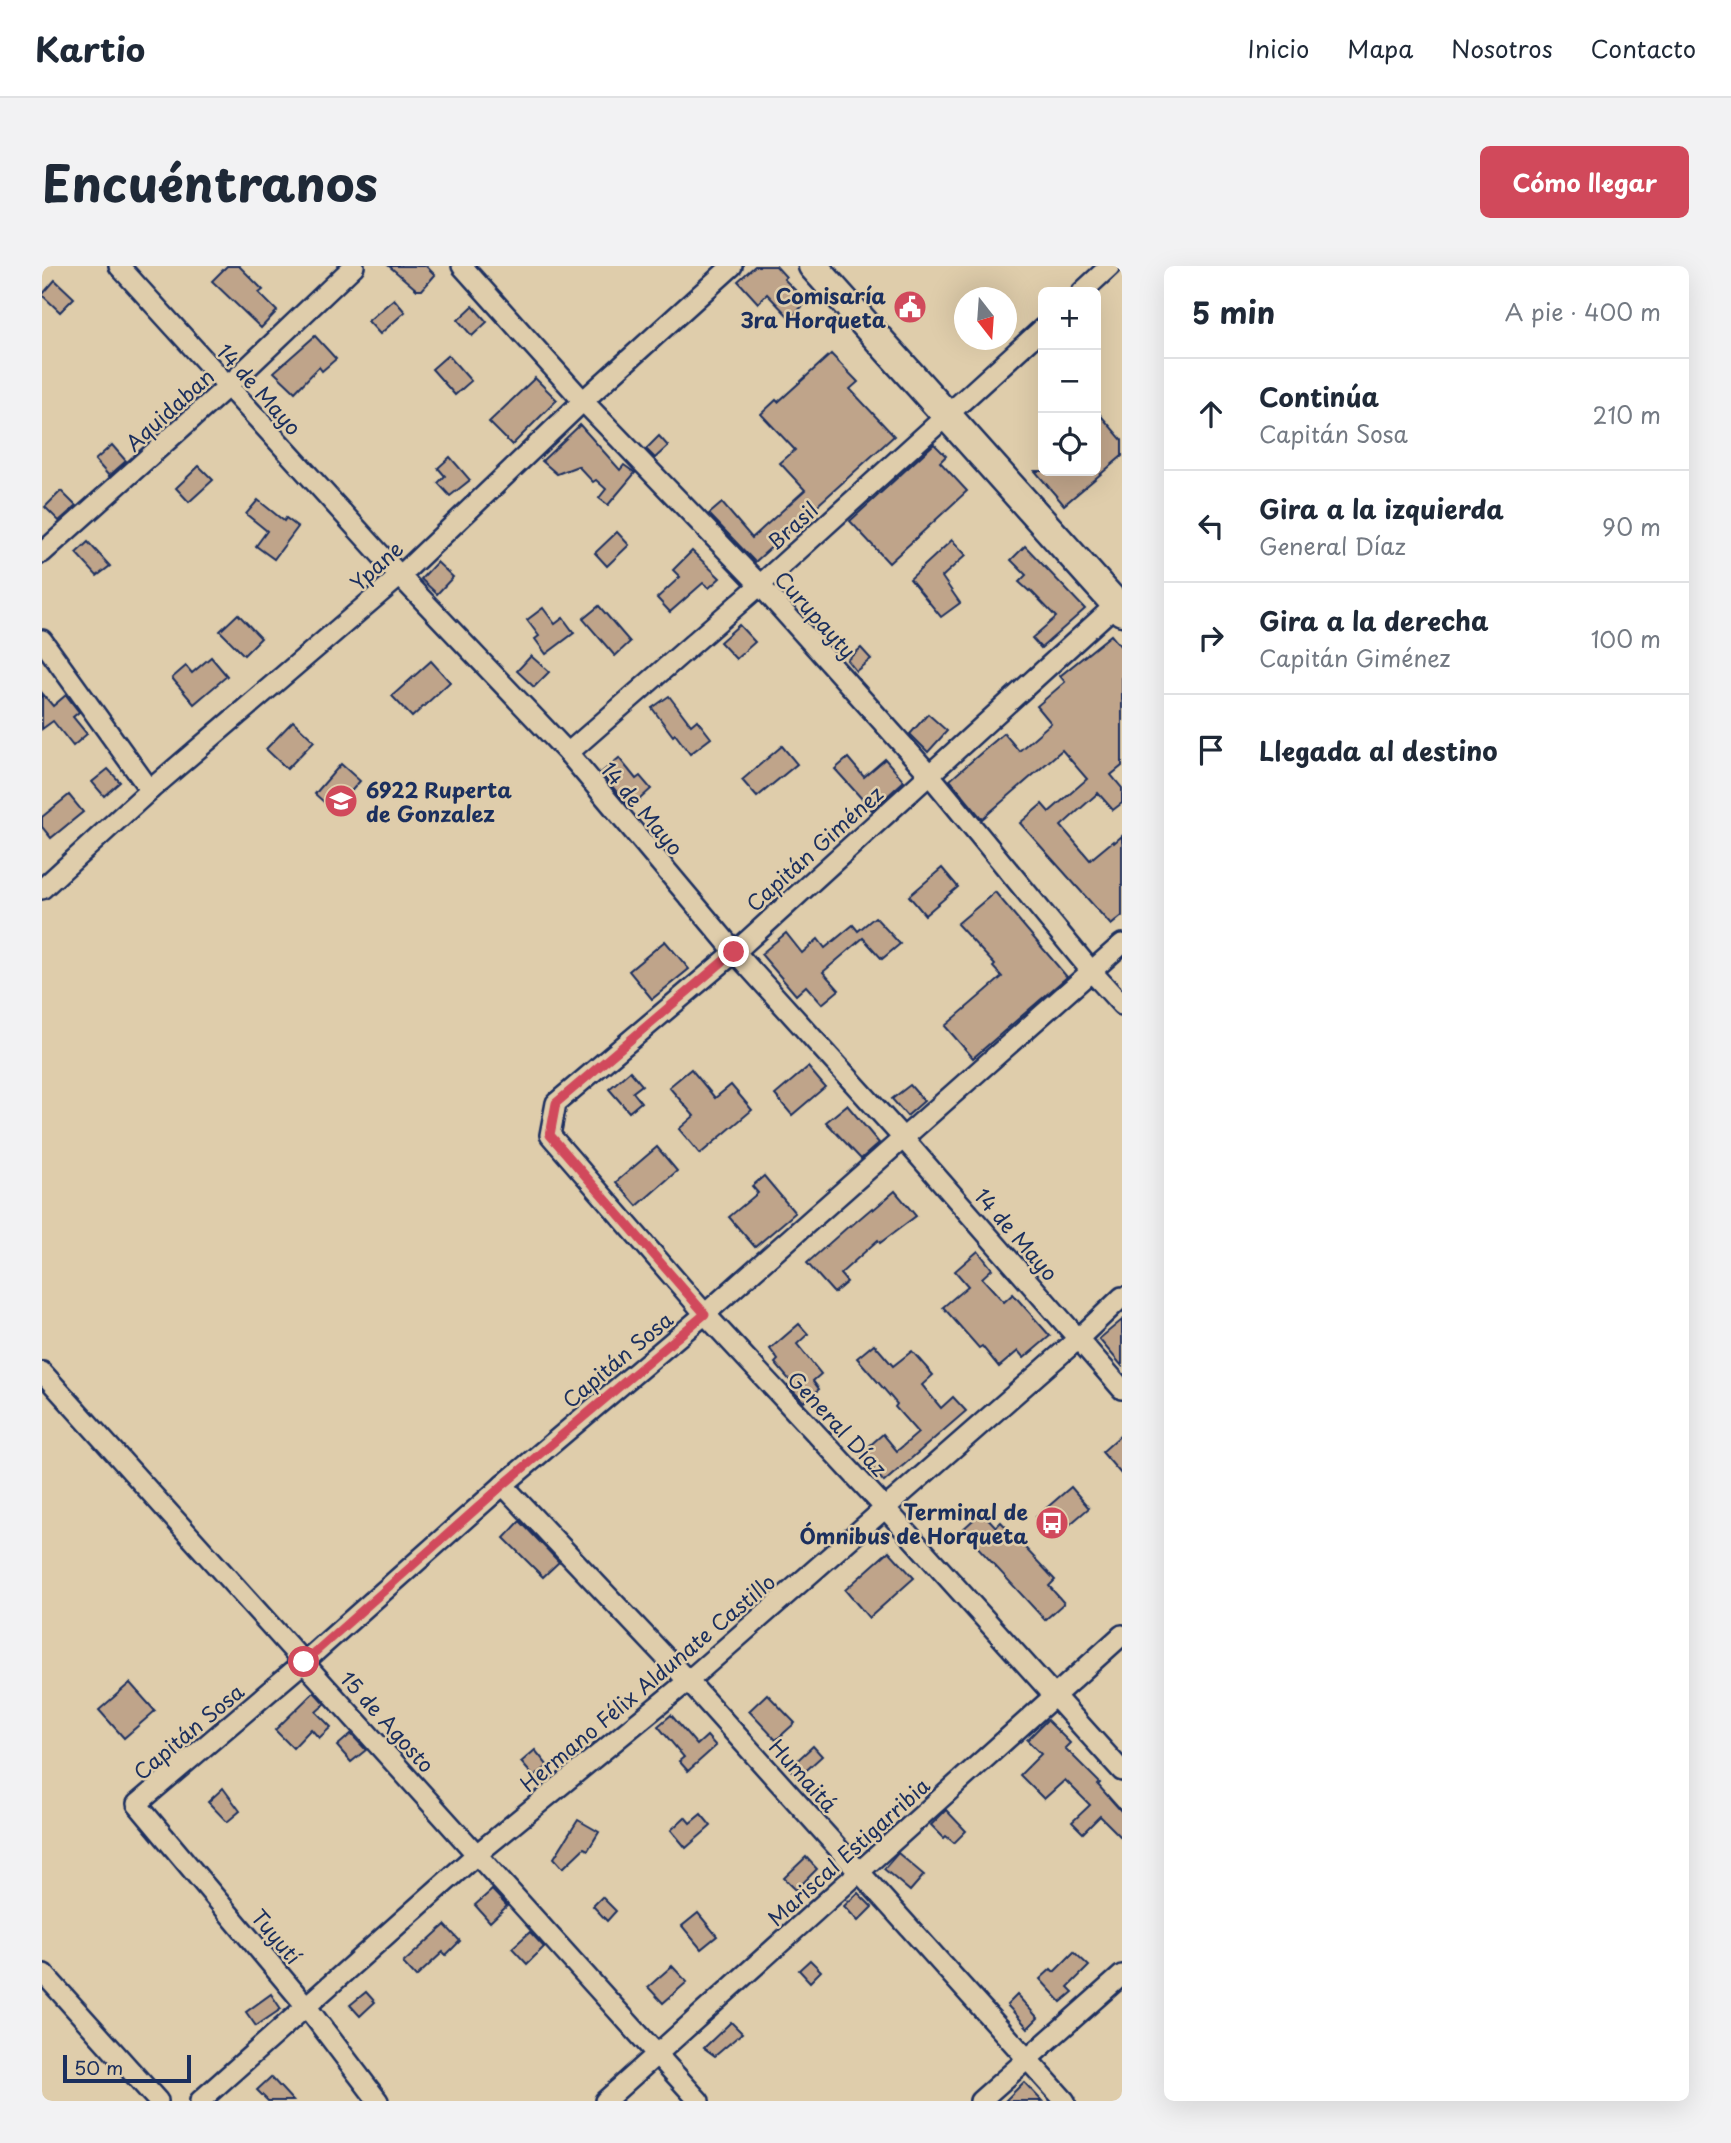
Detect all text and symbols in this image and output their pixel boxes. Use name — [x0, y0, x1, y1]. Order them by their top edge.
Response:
text: Kartio — [35, 23, 145, 73]
text: Inicio — [1248, 30, 1309, 66]
text: Mapa — [1347, 30, 1413, 66]
text: Nosotros — [1451, 30, 1553, 66]
text: Contacto — [1591, 30, 1696, 66]
text: Encuéntranos — [42, 145, 378, 219]
button: Cómo llegar — [1480, 146, 1689, 218]
place label: Comisaría 3ra Horqueta — [740, 279, 886, 335]
north arrow — [954, 287, 1017, 350]
map controls — [1038, 287, 1101, 476]
button: + — [1038, 287, 1101, 350]
public building icon: Comisaría 3ra Horqueta — [891, 288, 929, 326]
text: 5 min — [1192, 289, 1275, 334]
text: A pie · 400 m — [1505, 294, 1661, 329]
street label: 14 de Mayo — [210, 336, 310, 442]
button: − — [1038, 350, 1101, 413]
street label: Aquidaban — [117, 360, 221, 458]
text: Continúa — [1259, 377, 1379, 416]
icon: ahead — [1192, 395, 1230, 433]
text: 210 m — [1593, 397, 1661, 432]
button: locate — [1038, 413, 1101, 476]
text: Capitán Sosa — [1259, 416, 1408, 451]
text: Gira a la izquierda — [1259, 489, 1504, 528]
street label: Brasil — [759, 493, 825, 557]
icon: left — [1192, 507, 1230, 545]
text: 90 m — [1602, 509, 1661, 544]
text: General Díaz — [1259, 528, 1406, 563]
street label: Ypane — [342, 532, 410, 598]
street label: Curupayty — [768, 563, 864, 665]
text: Gira a la derecha — [1259, 601, 1489, 640]
icon: right — [1192, 619, 1230, 657]
text: 100 m — [1591, 621, 1661, 656]
text: Capitán Giménez — [1259, 640, 1450, 675]
icon: arrive — [1192, 731, 1230, 769]
text: Llegada al destino — [1259, 731, 1498, 770]
street label: 14 de Mayo — [594, 754, 692, 862]
place label: 6922 Ruperta de Gonzalez — [366, 773, 512, 829]
street label: Capitán Giménez — [738, 778, 890, 918]
school or university icon: 6922 Ruperta de Gonzalez — [322, 782, 360, 820]
route end — [718, 936, 749, 967]
street label: 14 de Mayo — [968, 1181, 1066, 1287]
street label: Capitán Sosa — [555, 1303, 679, 1415]
street label: General Díaz — [781, 1363, 895, 1483]
place label: Terminal de Ómnibus de Horqueta — [799, 1495, 1028, 1551]
bus stop icon: Terminal de Ómnibus de Horqueta — [1033, 1504, 1071, 1542]
street label: Hermano Félix Aldunate Castillo — [512, 1565, 782, 1799]
route start — [288, 1646, 319, 1677]
street label: 15 de Agosto — [333, 1663, 443, 1779]
street label: Capitán Sosa — [126, 1675, 250, 1787]
street label: Humaitá — [762, 1731, 846, 1819]
street label: Mariscal Estigarribia — [760, 1769, 936, 1933]
street label: Tuyutí — [244, 1901, 310, 1971]
scale bar — [63, 2052, 191, 2084]
text: 50 m — [74, 2053, 123, 2081]

